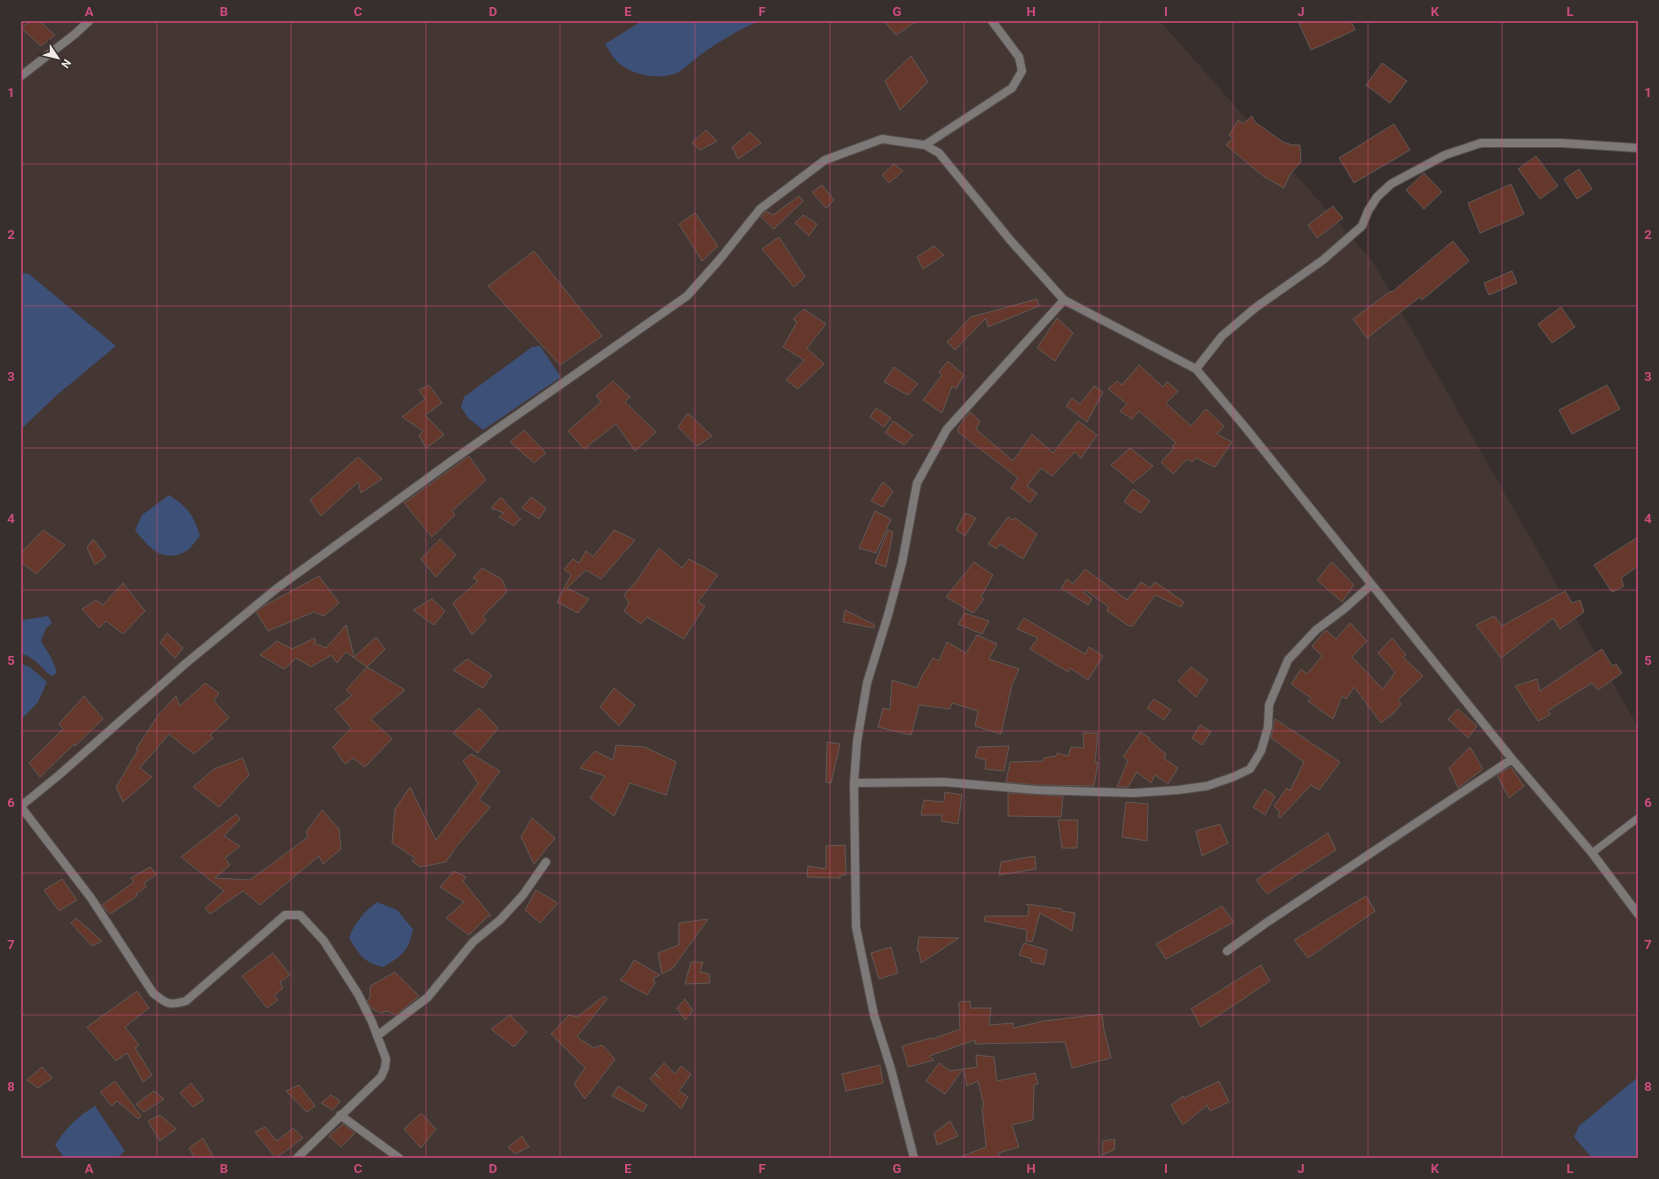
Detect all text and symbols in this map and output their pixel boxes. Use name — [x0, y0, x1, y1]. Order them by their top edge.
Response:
text: A — [85, 4, 94, 19]
text: B — [220, 4, 228, 19]
text: C — [354, 4, 363, 19]
text: D — [489, 4, 497, 19]
text: E — [624, 4, 632, 19]
text: F — [758, 4, 766, 19]
text: G — [893, 4, 902, 19]
text: H — [1026, 4, 1036, 19]
text: I — [1164, 4, 1168, 19]
text: J — [1297, 4, 1305, 19]
text: K — [1431, 4, 1440, 19]
text: L — [1566, 4, 1574, 19]
north arrow — [38, 38, 78, 78]
text: N — [58, 57, 73, 71]
text: 1 — [7, 85, 15, 100]
text: 1 — [1644, 85, 1652, 100]
text: 2 — [7, 227, 15, 242]
text: 2 — [1644, 227, 1652, 242]
text: 3 — [7, 369, 15, 384]
text: 3 — [1644, 369, 1652, 384]
text: 4 — [7, 511, 15, 526]
text: 4 — [1644, 511, 1652, 526]
text: 5 — [7, 653, 15, 668]
text: 5 — [1644, 653, 1652, 668]
text: 6 — [7, 795, 15, 810]
text: 6 — [1644, 795, 1652, 810]
text: 7 — [7, 937, 15, 952]
text: 7 — [1644, 937, 1652, 952]
text: 8 — [7, 1079, 15, 1094]
text: 8 — [1644, 1079, 1652, 1094]
text: A — [85, 1161, 94, 1176]
text: B — [220, 1161, 228, 1176]
text: C — [354, 1161, 363, 1176]
text: D — [489, 1161, 497, 1176]
text: E — [624, 1161, 632, 1176]
text: F — [758, 1161, 766, 1176]
text: G — [893, 1161, 902, 1176]
text: H — [1026, 1161, 1036, 1176]
text: I — [1164, 1161, 1168, 1176]
text: J — [1297, 1161, 1305, 1176]
text: K — [1431, 1161, 1440, 1176]
text: L — [1566, 1161, 1574, 1176]

